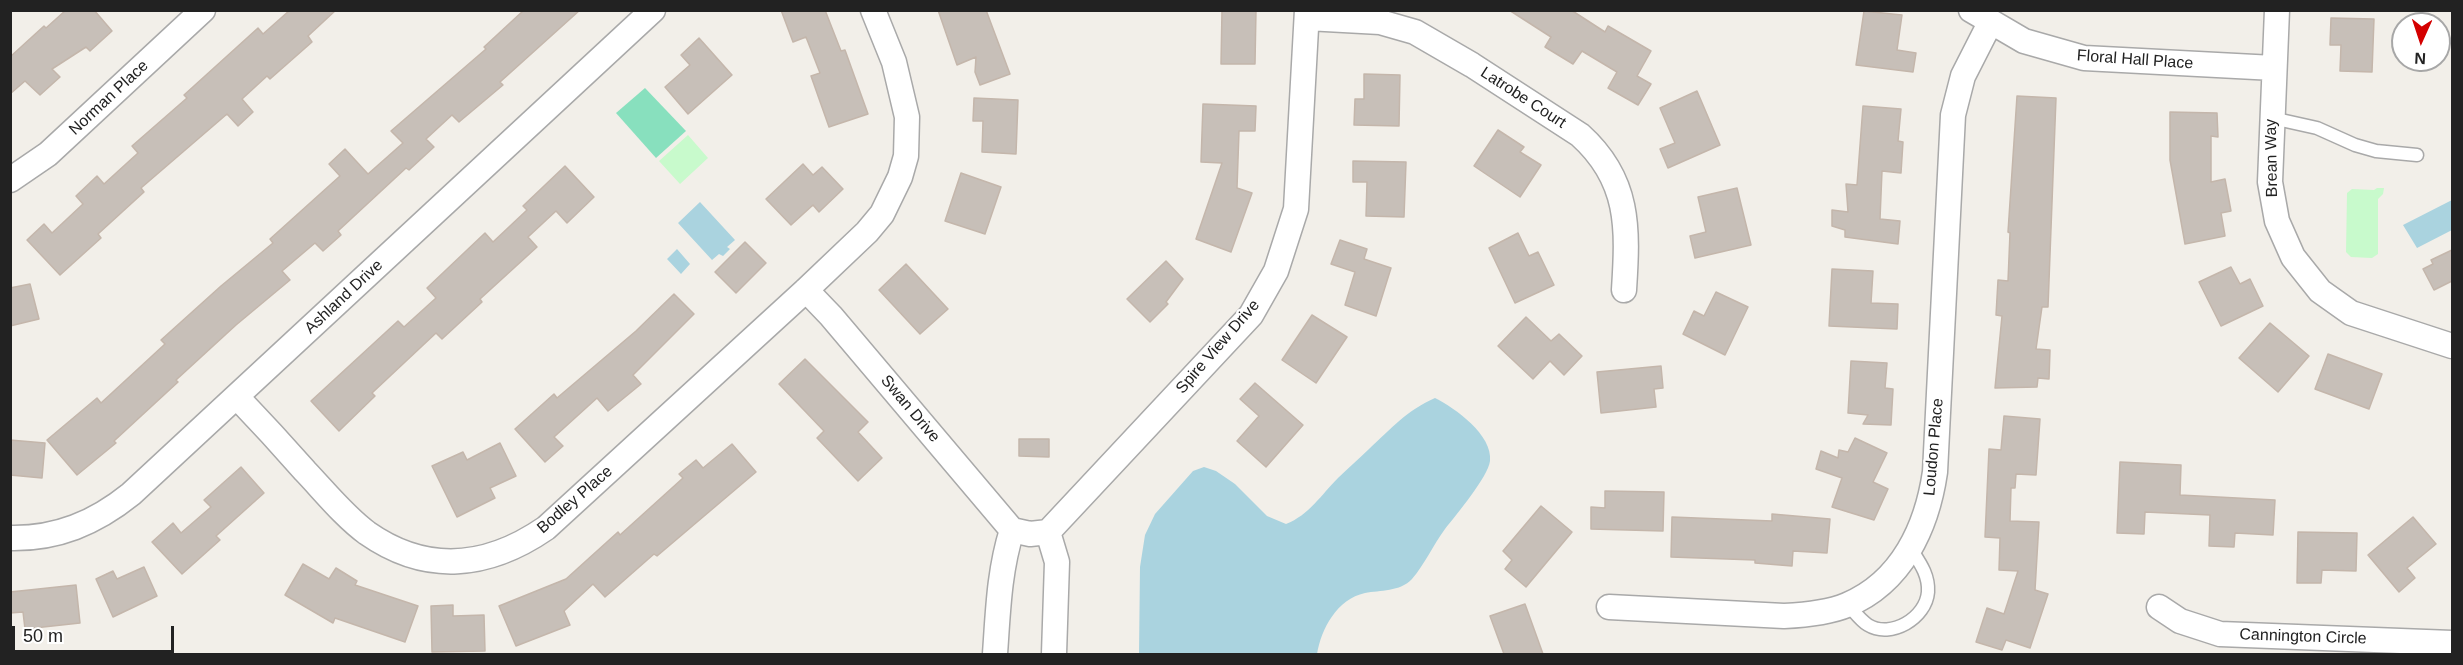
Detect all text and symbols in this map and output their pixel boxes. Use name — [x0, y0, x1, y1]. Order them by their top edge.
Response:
north arrow — [2391, 12, 2451, 72]
street label: Floral Hall Place — [2076, 46, 2194, 74]
text: N — [2414, 50, 2426, 67]
street label: Norman Place — [65, 56, 153, 140]
street label: Latrobe Court — [1477, 63, 1569, 133]
street label: Brean Way — [2262, 119, 2282, 197]
street label: Ashland Drive — [301, 256, 387, 338]
street label: Spire View Drive — [1172, 296, 1264, 398]
street label: Swan Drive — [876, 371, 944, 447]
street label: Loudon Place — [1920, 397, 1948, 497]
street label: Bodley Place — [533, 462, 617, 538]
scale bar — [15, 614, 177, 652]
street label: Cannington Circle — [2239, 625, 2367, 649]
text: 50 m — [23, 626, 63, 646]

